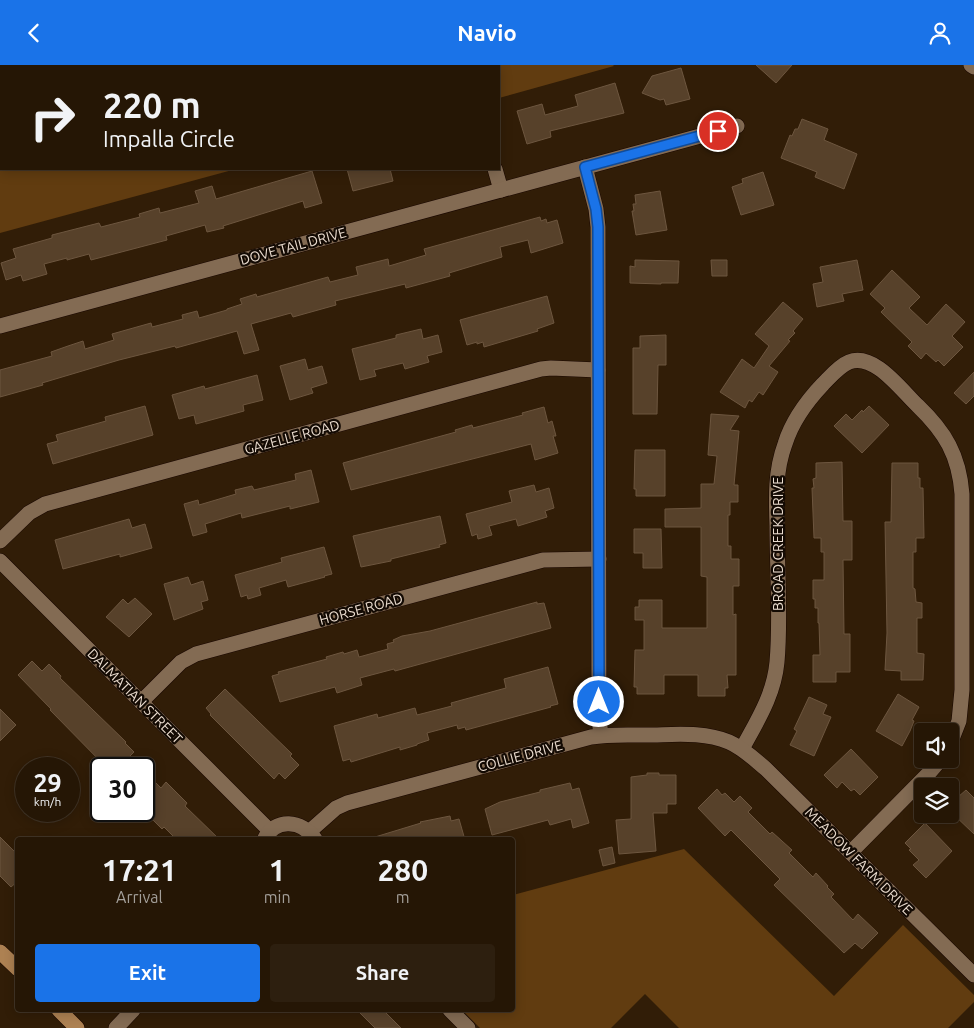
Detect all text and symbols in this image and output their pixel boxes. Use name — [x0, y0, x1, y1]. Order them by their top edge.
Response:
icon: back — [20, 19, 48, 47]
icon: person — [926, 19, 954, 47]
text: Navio — [457, 20, 517, 45]
icon: right — [20, 85, 85, 150]
text: 220 m — [103, 85, 201, 125]
pin — [697, 110, 739, 152]
icon: arrive — [704, 117, 732, 145]
text: Impalla Circle — [103, 126, 235, 151]
street label: DOVE TAIL DRIVE — [238, 224, 348, 268]
street label: GAZELLE ROAD — [243, 417, 342, 457]
street label: BROAD CREEK DRIVE — [770, 477, 786, 611]
street label: HORSE ROAD — [317, 590, 405, 628]
street label: DALMATIAN STREET — [84, 645, 186, 747]
position arrow — [572, 675, 624, 727]
map controls — [914, 723, 959, 823]
button: sound — [914, 723, 959, 768]
street label: COLLIE DRIVE — [476, 737, 564, 775]
speed limit sign: 30 — [90, 757, 155, 822]
text: 29 — [33, 769, 62, 797]
button: layers — [914, 778, 959, 823]
text: km/h — [34, 795, 61, 808]
street label: MEADOW FARM DRIVE — [802, 804, 916, 918]
text: 17:21 — [102, 853, 177, 887]
text: 1 — [269, 853, 286, 887]
text: 280 — [377, 853, 428, 887]
text: Arrival — [116, 888, 163, 906]
text: min — [264, 888, 291, 906]
text: m — [396, 888, 410, 906]
button: Exit — [35, 944, 260, 1002]
button: Share — [270, 944, 495, 1002]

